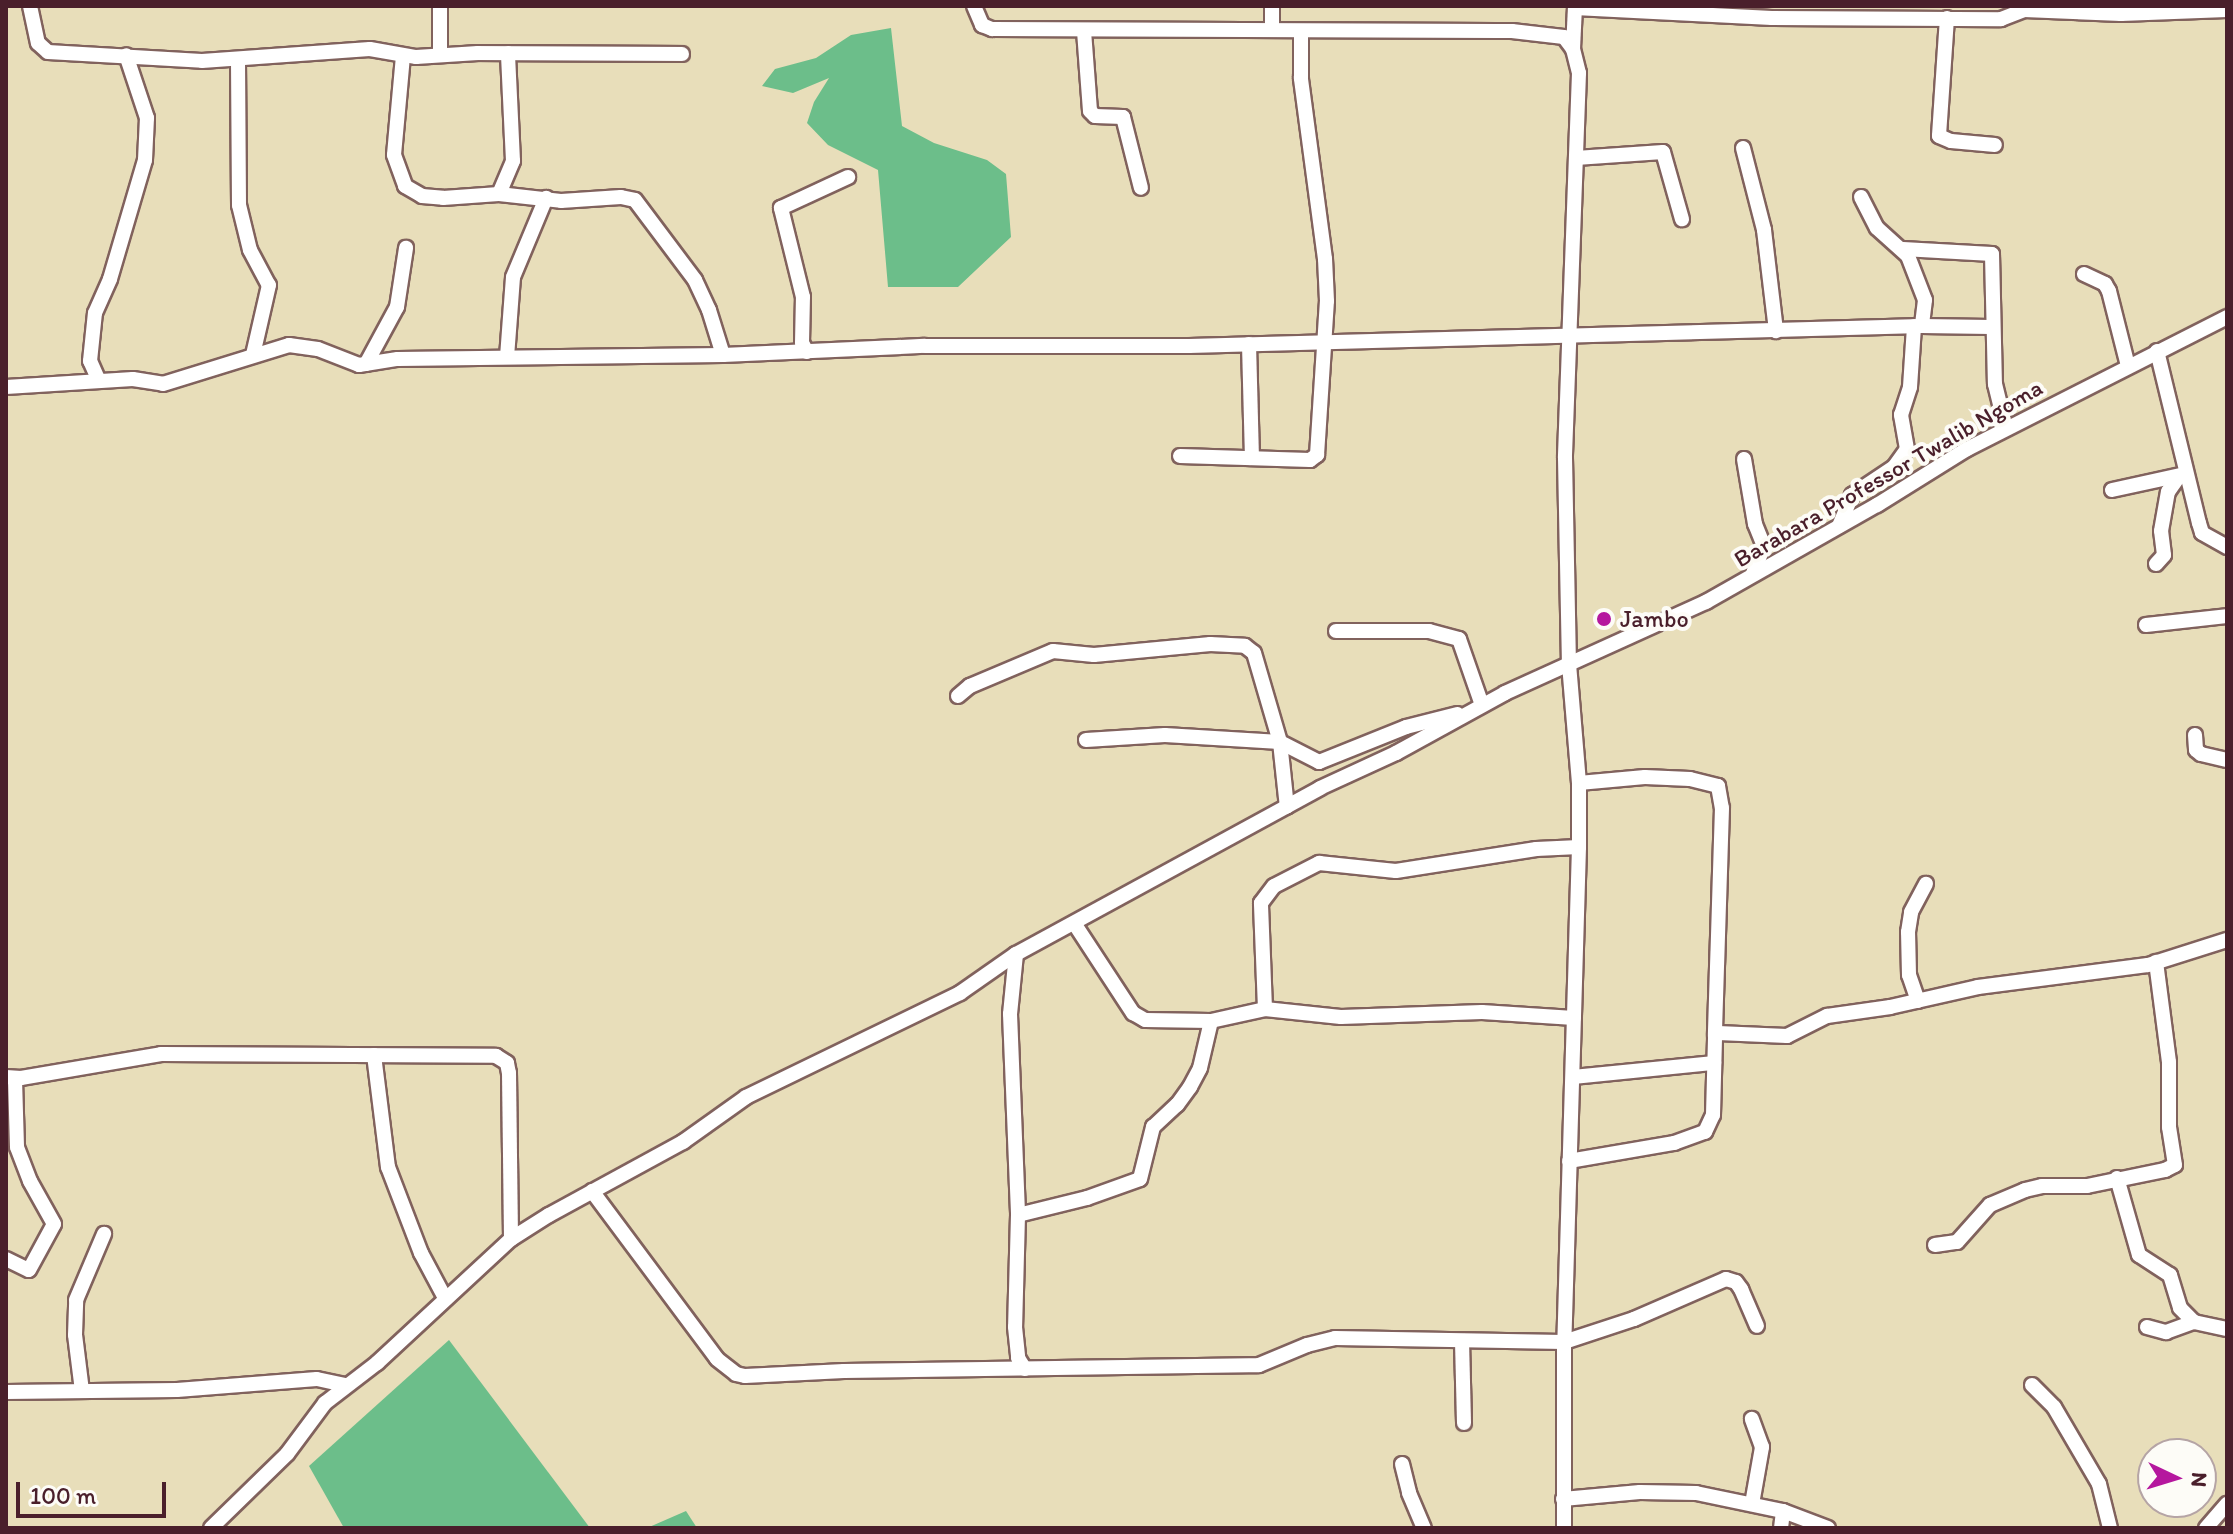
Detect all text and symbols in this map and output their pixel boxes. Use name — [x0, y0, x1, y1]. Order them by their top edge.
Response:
street label: Barabara Professor Twalib Ngoma — [1730, 373, 2046, 573]
place label: Jambo — [1620, 605, 1689, 633]
marker: Jambo — [1595, 610, 1613, 628]
north arrow — [2137, 1438, 2217, 1518]
scale bar — [20, 1466, 170, 1516]
text: N — [2185, 1471, 2213, 1488]
text: 100 m — [30, 1481, 96, 1510]

